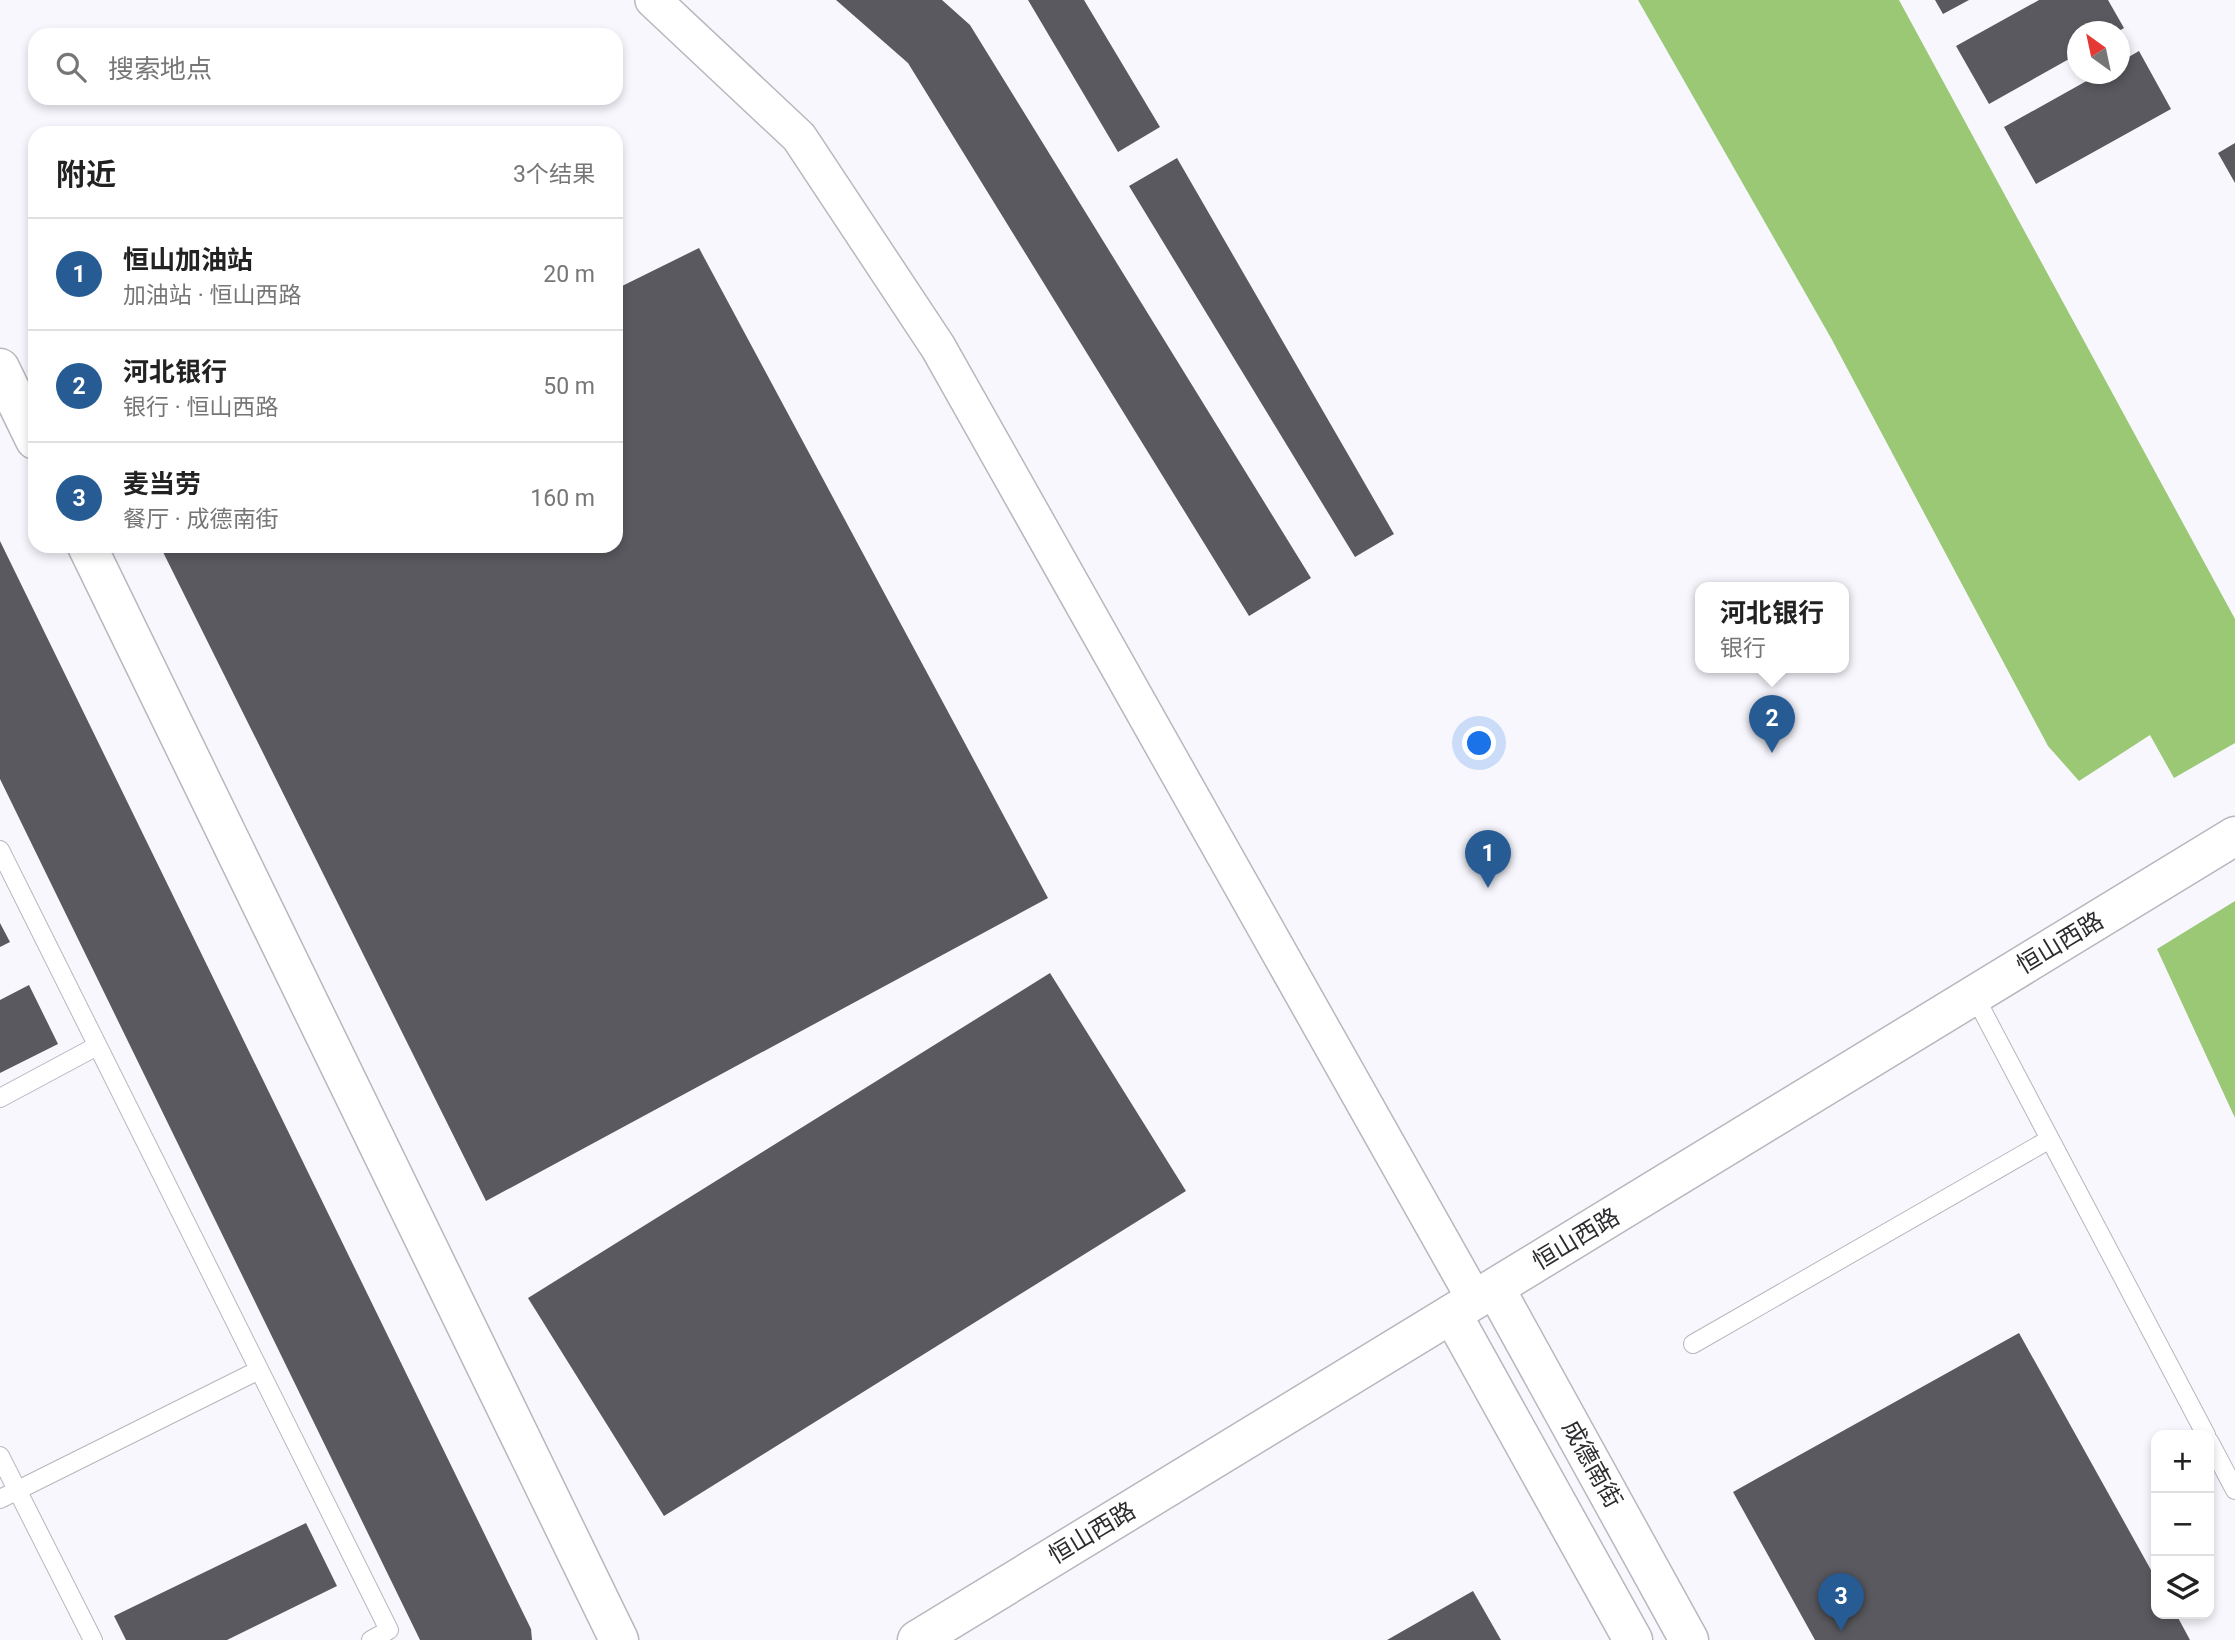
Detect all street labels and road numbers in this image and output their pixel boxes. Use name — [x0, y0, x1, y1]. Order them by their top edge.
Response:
street label: 恒山西路 — [2012, 906, 2108, 980]
street label: 恒山西路 — [1528, 1202, 1624, 1276]
street label: 成德南街 — [1556, 1415, 1628, 1513]
street label: 恒山西路 — [1044, 1496, 1140, 1570]

